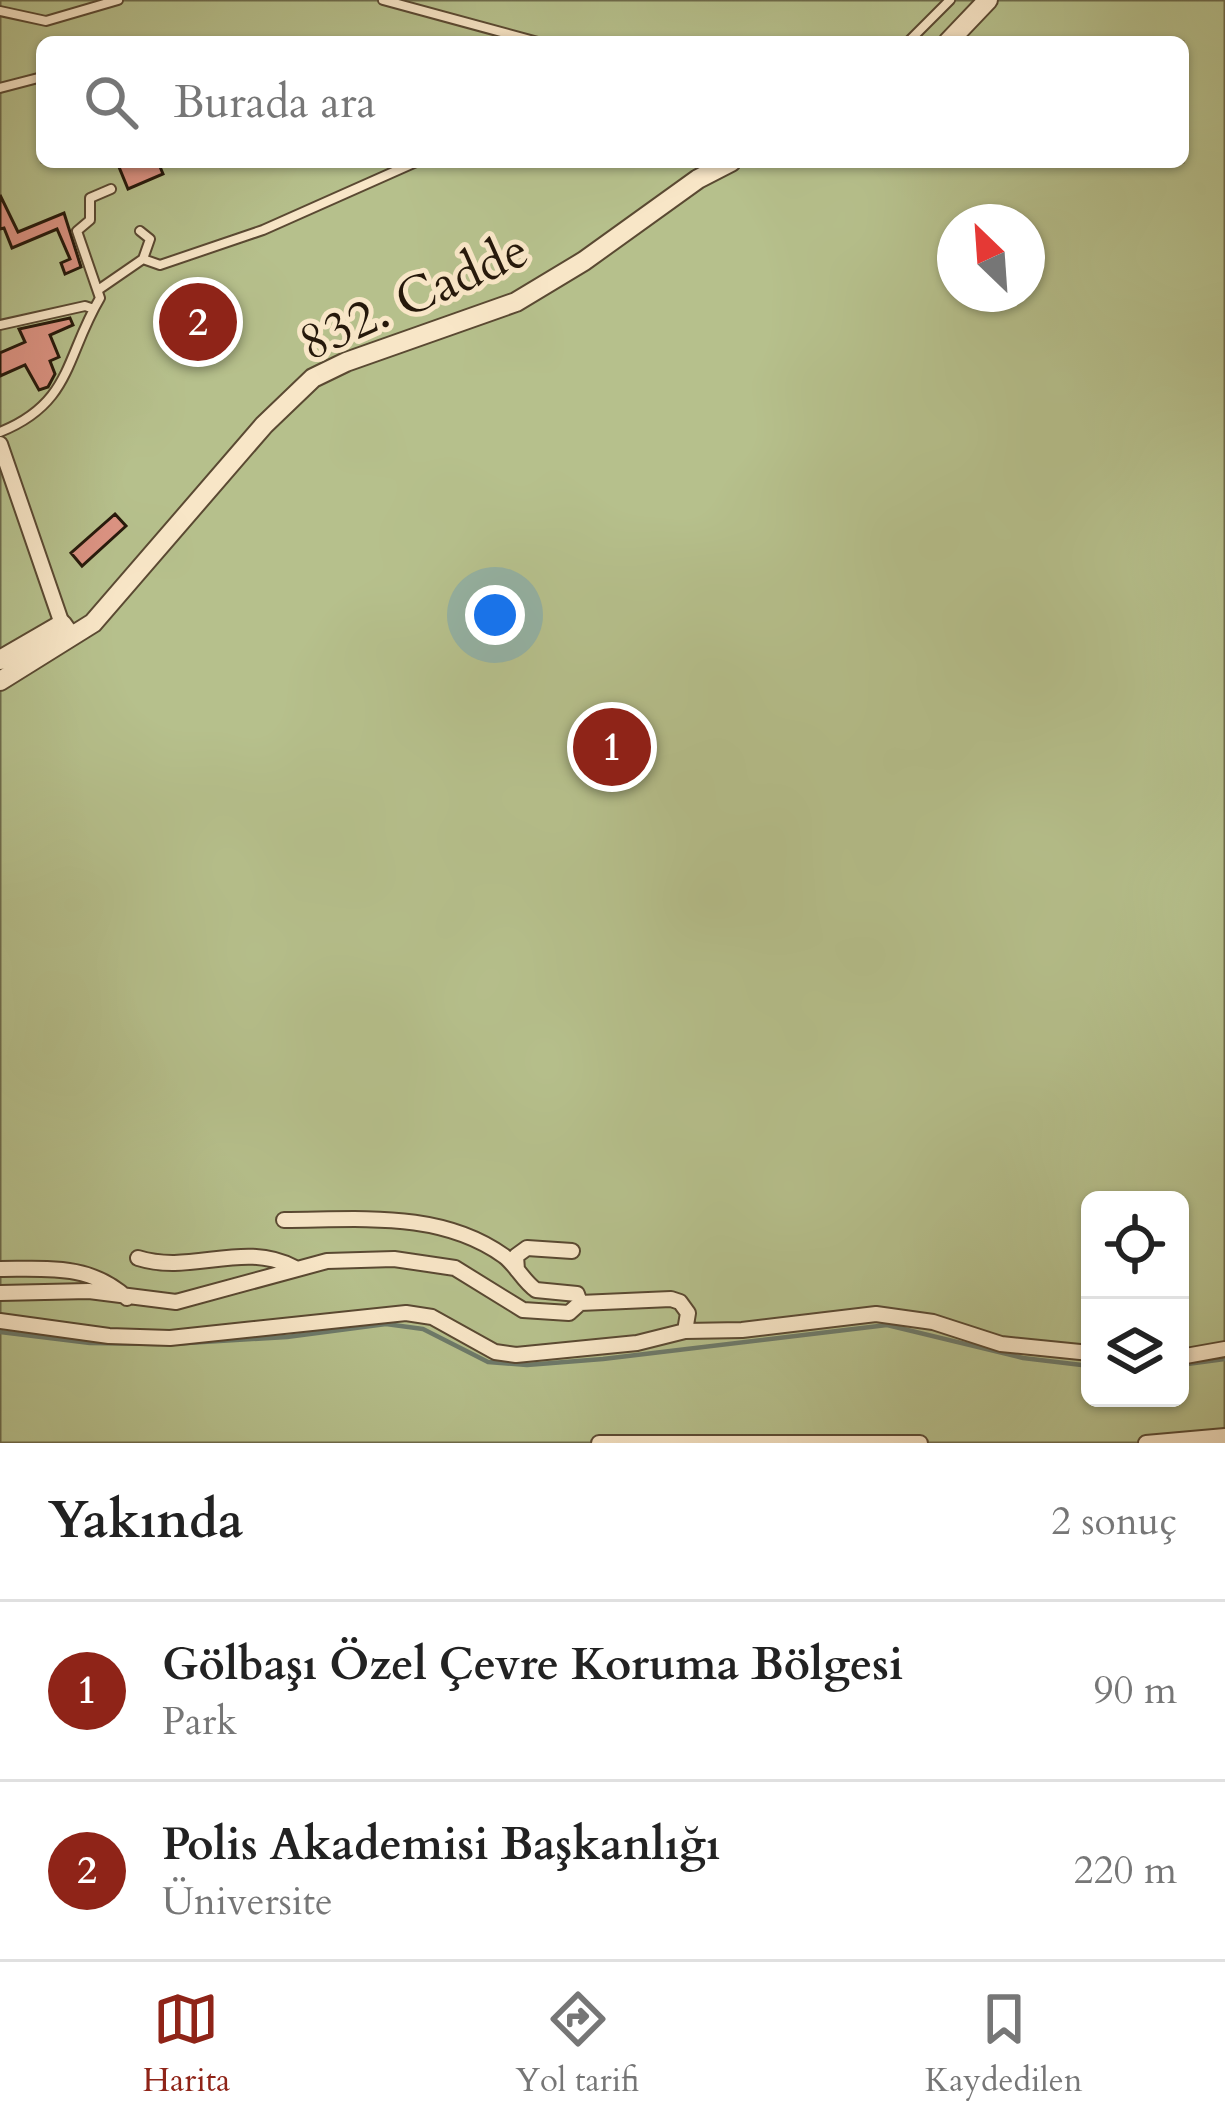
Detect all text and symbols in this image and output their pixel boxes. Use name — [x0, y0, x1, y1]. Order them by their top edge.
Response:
search box — [36, 36, 1189, 168]
icon: search — [78, 69, 144, 135]
text: Burada ara — [174, 72, 376, 133]
north arrow — [937, 204, 1045, 312]
street label: 832. Cadde — [288, 215, 539, 378]
pin: 2 — [159, 277, 237, 367]
your location — [465, 585, 525, 645]
pin: 1 — [573, 702, 651, 792]
map controls — [1081, 1191, 1189, 1407]
button: locate — [1081, 1191, 1189, 1299]
button: layers — [1081, 1299, 1189, 1407]
text: Yakında — [48, 1486, 243, 1556]
text: 2 sonuç — [1051, 1495, 1177, 1548]
text: Gölbaşı Özel Çevre Koruma Bölgesi — [162, 1634, 903, 1695]
text: 1 — [77, 1664, 97, 1717]
text: 90 m — [1094, 1664, 1177, 1717]
text: Park — [162, 1695, 237, 1748]
text: Polis Akademisi Başkanlığı — [162, 1814, 720, 1875]
text: 2 — [77, 1844, 97, 1897]
text: 220 m — [1074, 1844, 1177, 1897]
text: Üniversite — [162, 1875, 333, 1928]
tab: Harita — [143, 1986, 230, 2103]
tab: Yol tarifi — [515, 1986, 640, 2103]
tab: Kaydedilen — [925, 1986, 1082, 2103]

